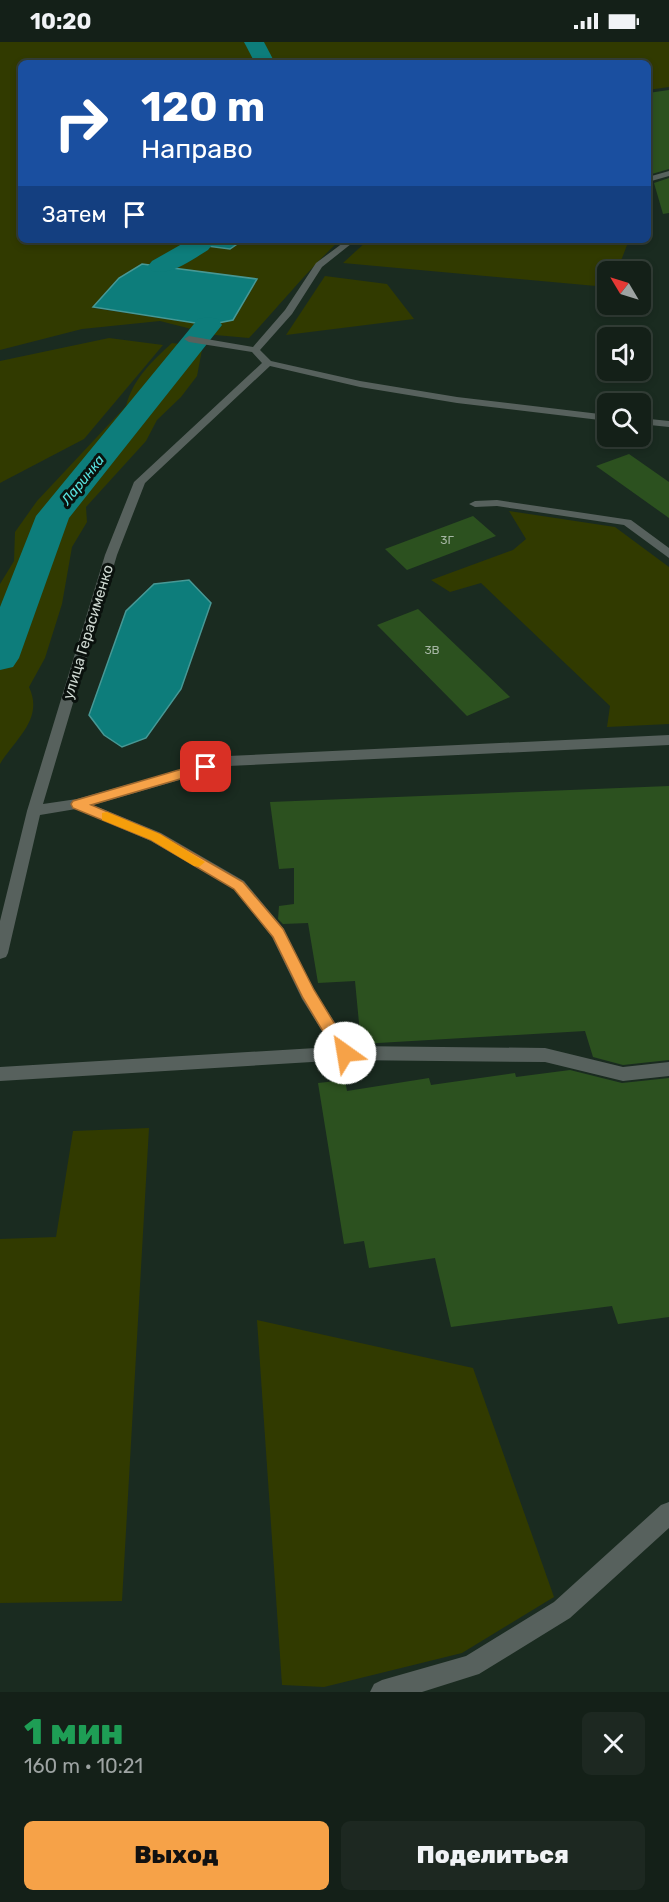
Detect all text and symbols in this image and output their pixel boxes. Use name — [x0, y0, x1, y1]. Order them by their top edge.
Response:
text: 10:20 — [30, 8, 92, 35]
text: 120 m — [141, 82, 265, 132]
icon: right — [42, 84, 120, 162]
text: Направо — [141, 133, 253, 165]
icon: arrive — [118, 198, 151, 231]
text: Затем — [42, 201, 106, 228]
north arrow — [597, 261, 651, 315]
map controls — [597, 261, 651, 447]
button: sound — [597, 327, 651, 381]
button: search — [597, 393, 651, 447]
water label: Ларинка — [57, 452, 108, 509]
house number: 3Г — [440, 533, 454, 547]
street label: улица Герасименко — [59, 562, 117, 702]
house number: 3В — [424, 643, 440, 657]
pin — [180, 741, 231, 792]
icon: arrive — [189, 750, 222, 783]
position arrow — [313, 1021, 377, 1085]
text: 1 мин — [24, 1710, 124, 1753]
button: close — [582, 1712, 645, 1775]
text: 160 m · 10:21 — [24, 1754, 143, 1778]
button: Выход — [24, 1821, 329, 1890]
button: Поделиться — [341, 1821, 645, 1890]

